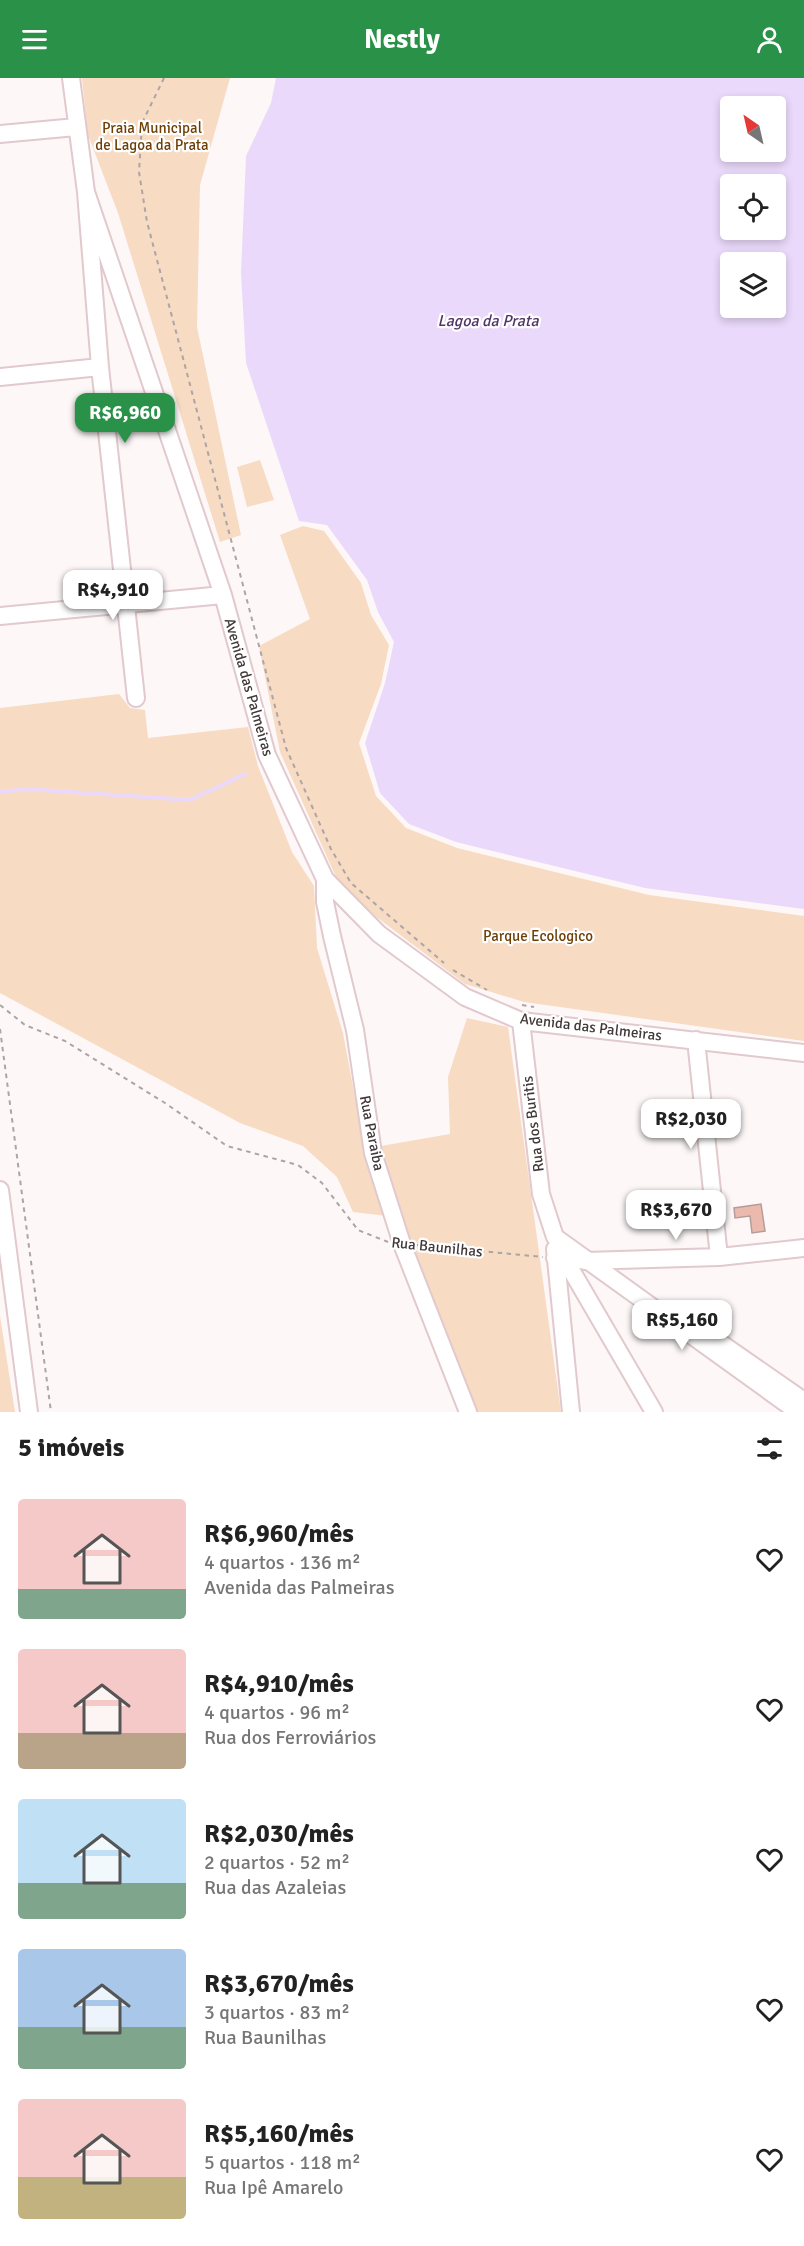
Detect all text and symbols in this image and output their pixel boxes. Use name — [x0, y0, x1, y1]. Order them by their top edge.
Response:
icon: menu — [18, 23, 51, 56]
text: Nestly — [364, 23, 440, 56]
icon: person — [753, 23, 786, 56]
north arrow — [720, 96, 786, 162]
map controls — [720, 96, 786, 318]
park label: Praia Municipal de Lagoa da Prata — [95, 119, 209, 154]
button: locate — [720, 174, 786, 240]
button: layers — [720, 252, 786, 318]
water label: Lagoa da Prata — [437, 311, 539, 331]
pin: R$6,960 — [70, 393, 180, 444]
text: R$6,960 — [89, 400, 161, 425]
pin: R$4,910 — [58, 570, 168, 621]
text: R$4,910 — [77, 577, 149, 602]
street label: Avenida das Palmeiras — [221, 616, 277, 759]
park label: Parque Ecologico — [483, 927, 593, 945]
street label: Avenida das Palmeiras — [519, 1009, 663, 1045]
street label: Rua dos Buritis — [518, 1075, 548, 1173]
street label: Rua Paraiba — [356, 1094, 388, 1172]
pin: R$2,030 — [636, 1099, 746, 1150]
text: R$2,030 — [655, 1106, 727, 1131]
pin: R$3,670 — [621, 1190, 731, 1241]
text: R$3,670 — [640, 1197, 712, 1222]
street label: Rua Baunilhas — [390, 1233, 484, 1261]
pin: R$5,160 — [627, 1300, 737, 1351]
text: R$5,160 — [646, 1307, 718, 1332]
text: 5 imóveis — [18, 1432, 124, 1464]
icon: filters — [753, 1432, 786, 1465]
text: R$6,960/mês — [204, 1518, 354, 1550]
icon: home — [66, 1523, 138, 1595]
icon: heart — [753, 1543, 786, 1576]
text: 4 quartos · 136 m² — [204, 1550, 361, 1575]
text: Avenida das Palmeiras — [204, 1575, 395, 1600]
text: R$4,910/mês — [204, 1668, 354, 1700]
icon: home — [66, 1673, 138, 1745]
icon: heart — [753, 1693, 786, 1726]
text: 4 quartos · 96 m² — [204, 1700, 350, 1725]
text: Rua dos Ferroviários — [204, 1725, 376, 1750]
text: R$2,030/mês — [204, 1818, 354, 1850]
icon: home — [66, 1823, 138, 1895]
icon: heart — [753, 1843, 786, 1876]
text: 2 quartos · 52 m² — [204, 1850, 350, 1875]
text: Rua das Azaleias — [204, 1875, 346, 1900]
text: R$3,670/mês — [204, 1968, 354, 2000]
icon: home — [66, 1973, 138, 2045]
icon: heart — [753, 1993, 786, 2026]
text: 3 quartos · 83 m² — [204, 2000, 350, 2025]
text: Rua Baunilhas — [204, 2025, 326, 2050]
text: R$5,160/mês — [204, 2118, 354, 2150]
icon: home — [66, 2123, 138, 2195]
icon: heart — [753, 2143, 786, 2176]
text: 5 quartos · 118 m² — [204, 2150, 361, 2175]
text: Rua Ipê Amarelo — [204, 2175, 343, 2200]

